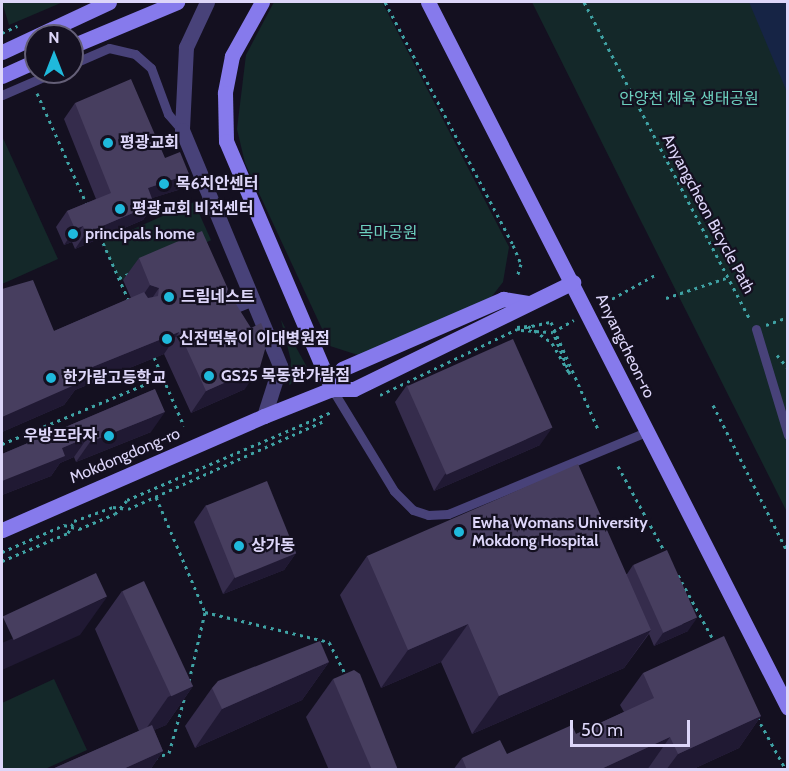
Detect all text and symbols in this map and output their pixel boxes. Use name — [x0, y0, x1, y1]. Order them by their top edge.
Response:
north arrow — [24, 24, 84, 84]
text: N — [48, 28, 60, 47]
park label: 안양천 체육 생태공원 — [619, 89, 759, 109]
street label: Anyangcheon Bicycle Path — [658, 131, 758, 297]
place label: 평광교회 — [120, 133, 179, 153]
marker: 평광교회 — [101, 136, 115, 150]
place label: 목6치안센터 — [176, 174, 259, 194]
marker: 목6치안센터 — [157, 177, 171, 191]
place label: 평광교회 비전센터 — [132, 199, 253, 219]
marker: 평광교회 비전센터 — [113, 202, 127, 216]
park label: 목마공원 — [359, 223, 417, 243]
place label: principals home — [85, 224, 195, 244]
marker: principals home — [66, 227, 80, 241]
place label: 드림네스트 — [181, 287, 255, 307]
marker: 드림네스트 — [162, 290, 176, 304]
street label: Anyangcheon-ro — [592, 291, 658, 401]
place label: 신전떡볶이 이대병원점 — [179, 329, 330, 349]
marker: 신전떡볶이 이대병원점 — [160, 332, 174, 346]
place label: GS25 목동한가람점 — [221, 366, 350, 386]
place label: 한가람고등학교 — [63, 368, 166, 388]
marker: GS25 목동한가람점 — [202, 369, 216, 383]
marker: 한가람고등학교 — [44, 371, 58, 385]
street label: Mokdongdong-ro — [67, 424, 183, 488]
place label: 우방프라자 — [23, 426, 97, 446]
marker: 우방프라자 — [102, 429, 116, 443]
place label: Ewha Womans University Mokdong Hospital — [472, 513, 648, 551]
marker: Ewha Womans University Mokdong Hospital — [450, 523, 468, 541]
place label: 상가동 — [251, 536, 295, 556]
marker: 상가동 — [232, 539, 246, 553]
scale bar — [573, 708, 693, 746]
text: 50 m — [581, 719, 623, 741]

